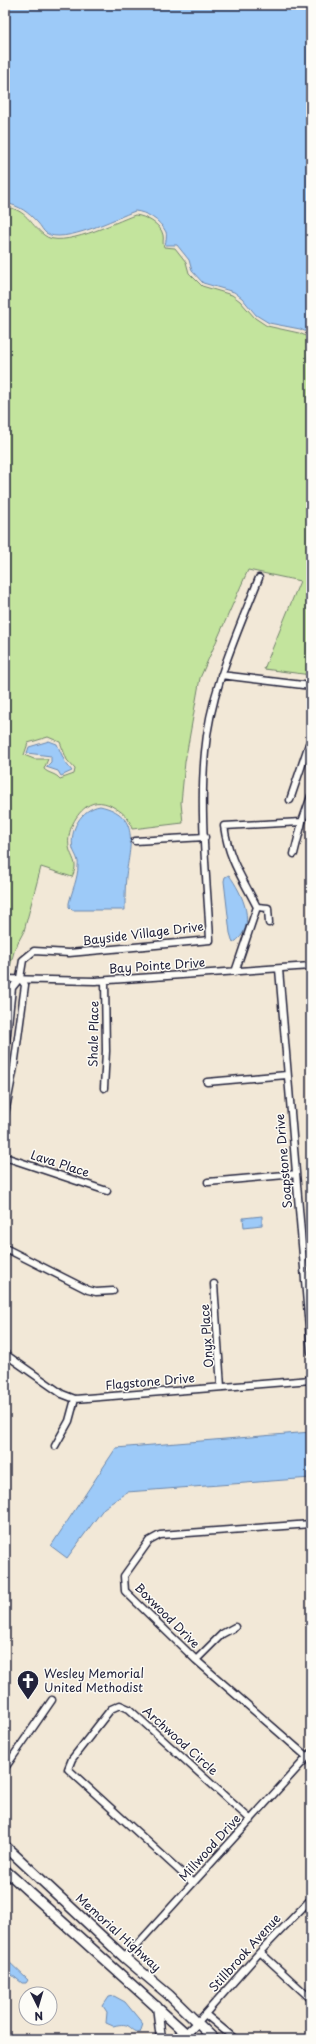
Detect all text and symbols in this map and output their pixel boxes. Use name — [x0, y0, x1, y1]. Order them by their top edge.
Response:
street label: Bayside Village Drive — [81, 917, 205, 949]
street label: Bay Pointe Drive — [108, 953, 206, 977]
street label: Shale Place — [83, 1001, 103, 1067]
street label: Soapstone Drive — [270, 1113, 296, 1209]
street label: Lava Place — [29, 1145, 93, 1181]
street label: Onyx Place — [195, 1304, 217, 1368]
street label: Flagstone Drive — [104, 1368, 195, 1394]
street label: Boxwood Drive — [131, 1579, 204, 1652]
place label: Wesley Memorial United Methodist — [44, 1664, 144, 1696]
church icon: Wesley Memorial United Methodist — [15, 1668, 41, 1701]
street label: Archwood Circle — [139, 1702, 222, 1779]
street label: Millwood Drive — [174, 1810, 244, 1885]
street label: Memorial Highway — [72, 1889, 165, 1976]
street label: Stillbrook Avenue — [204, 1909, 285, 1995]
north arrow — [18, 1986, 58, 2026]
text: N — [34, 2008, 44, 2025]

